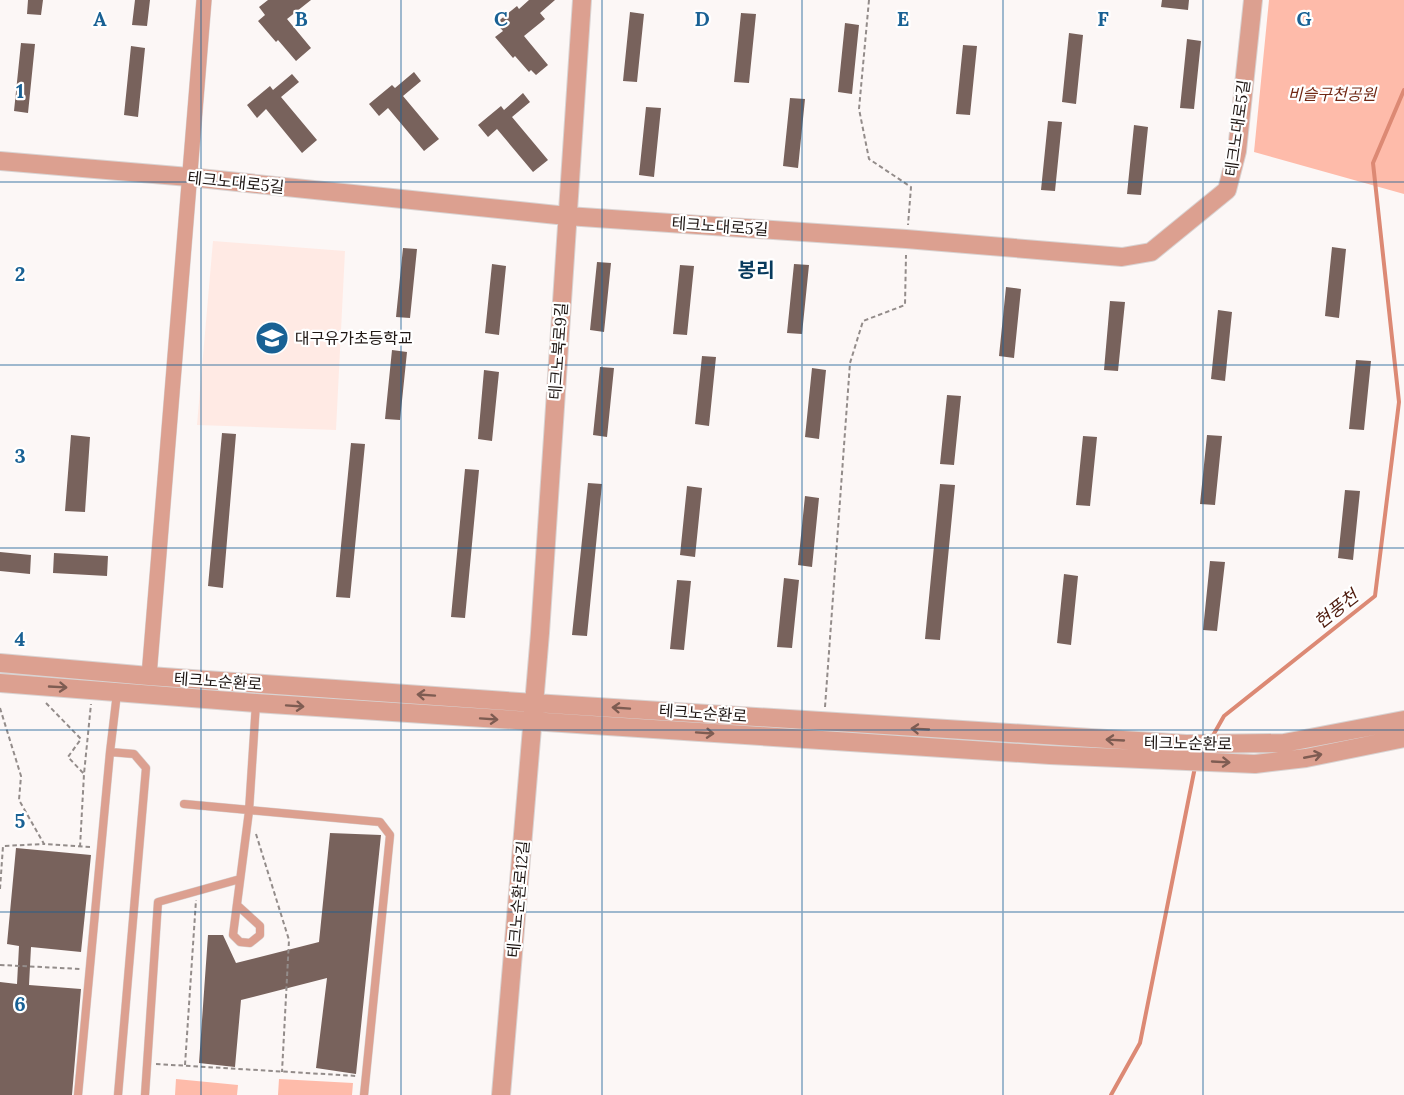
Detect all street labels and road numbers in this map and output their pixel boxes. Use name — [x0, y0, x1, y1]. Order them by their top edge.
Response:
street label: 테크노대로5길 — [1220, 79, 1254, 177]
street label: 테크노대로5길 — [187, 167, 285, 197]
street label: 테크노대로5길 — [671, 213, 769, 239]
street label: 테크노북로9길 — [545, 302, 571, 400]
street label: 테크노순환로 — [173, 668, 263, 694]
street label: 테크노순환로 — [658, 700, 748, 726]
street label: 테크노순환로 — [1144, 732, 1233, 754]
street label: 테크노순환로12길 — [503, 840, 533, 958]

